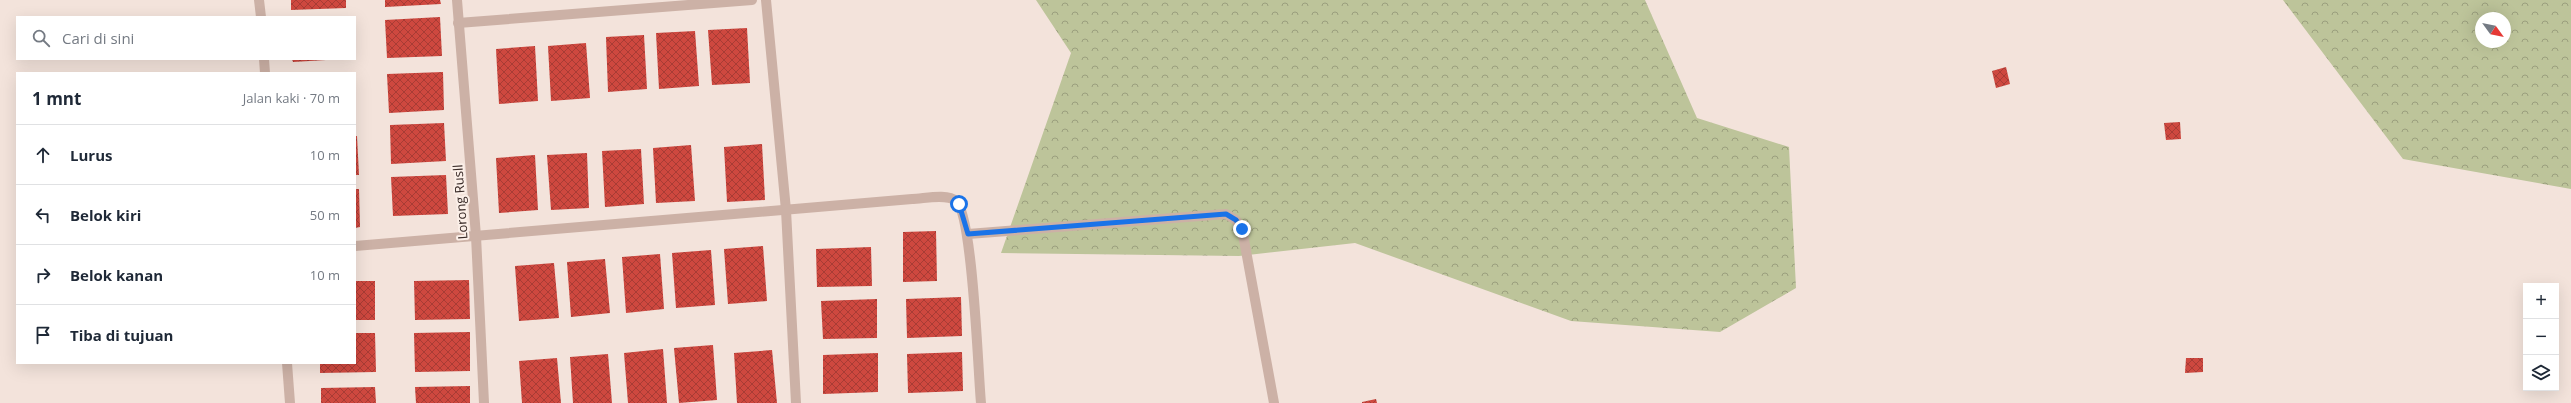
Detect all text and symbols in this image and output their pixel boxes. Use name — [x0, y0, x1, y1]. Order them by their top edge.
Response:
north arrow — [2475, 12, 2511, 48]
search box — [16, 16, 356, 60]
icon: search — [30, 27, 52, 49]
text: Cari di sini — [62, 28, 134, 48]
text: 1 mnt — [32, 87, 81, 110]
text: Jalan kaki · 70 m — [243, 89, 340, 107]
icon: ahead — [32, 144, 54, 166]
text: Lurus — [70, 145, 112, 165]
text: 10 m — [310, 146, 340, 164]
street label: Lorong Rusll — [448, 164, 472, 240]
route start — [950, 195, 968, 213]
icon: left — [32, 204, 54, 226]
text: Belok kiri — [70, 205, 141, 225]
text: 50 m — [310, 206, 340, 224]
route end — [1233, 220, 1251, 238]
icon: right — [32, 264, 54, 286]
text: Belok kanan — [70, 265, 163, 285]
text: 10 m — [310, 266, 340, 284]
map controls — [2523, 283, 2559, 391]
button: + — [2523, 283, 2559, 319]
button: − — [2523, 319, 2559, 355]
icon: arrive — [32, 324, 54, 346]
text: Tiba di tujuan — [70, 325, 173, 345]
button: layers — [2523, 355, 2559, 391]

